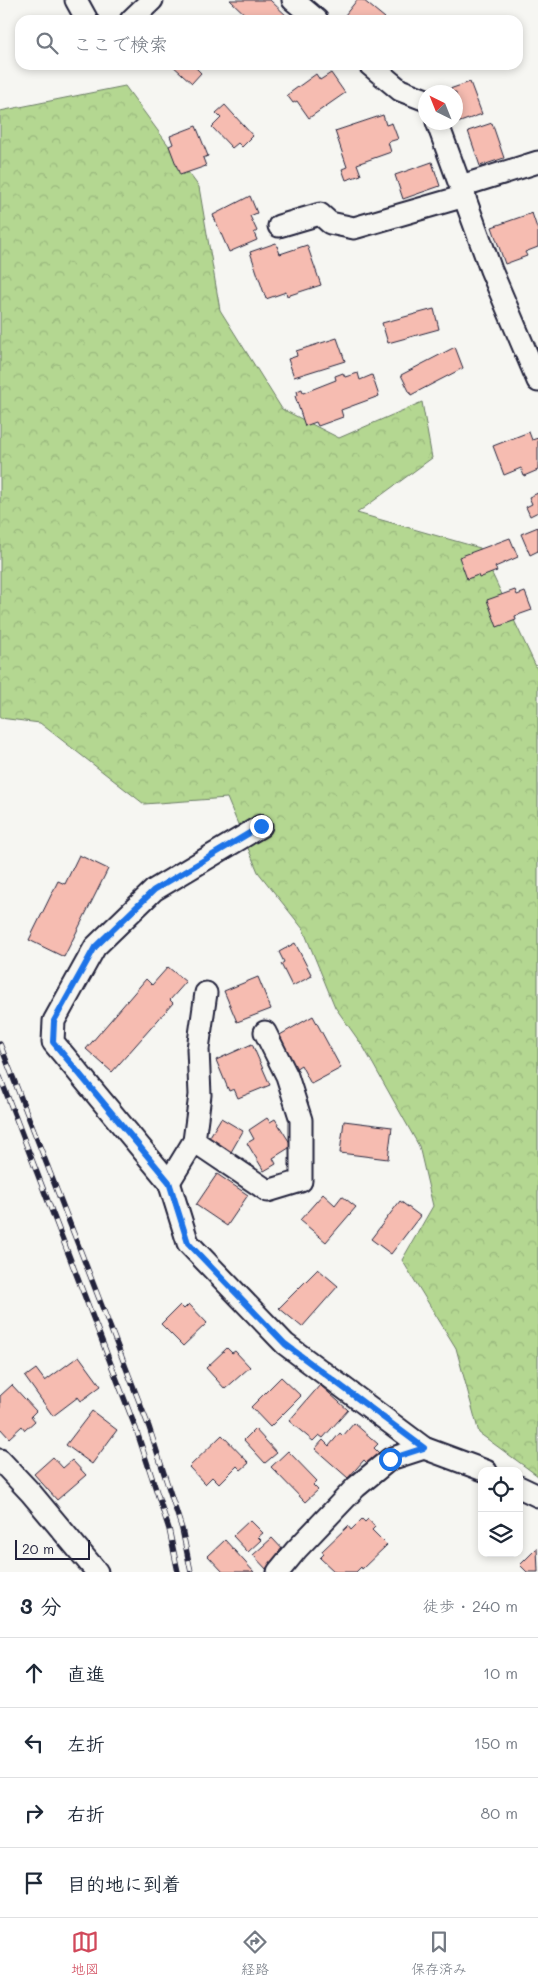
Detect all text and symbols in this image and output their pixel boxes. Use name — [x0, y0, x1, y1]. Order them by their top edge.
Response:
search box — [15, 15, 523, 70]
icon: search — [33, 29, 61, 57]
text: ここで検索 — [73, 31, 168, 56]
north arrow — [418, 85, 463, 130]
route end — [250, 815, 273, 838]
route start — [379, 1448, 402, 1471]
map controls — [478, 1467, 523, 1557]
button: locate — [478, 1467, 523, 1512]
button: layers — [478, 1512, 523, 1557]
scale bar — [15, 1537, 90, 1560]
text: 20 m — [22, 1539, 54, 1558]
text: 3 分 — [20, 1592, 61, 1619]
text: 徒歩 · 240 m — [423, 1595, 518, 1616]
icon: ahead — [20, 1659, 48, 1687]
text: 直進 — [67, 1661, 105, 1686]
text: 10 m — [483, 1662, 518, 1683]
icon: left — [20, 1729, 48, 1757]
text: 左折 — [67, 1731, 105, 1756]
text: 150 m — [474, 1732, 518, 1753]
icon: right — [20, 1799, 48, 1827]
text: 右折 — [67, 1801, 105, 1826]
text: 80 m — [481, 1802, 518, 1823]
icon: arrive — [20, 1869, 48, 1897]
text: 目的地に到着 — [67, 1871, 181, 1896]
tab: 地図 — [71, 1928, 99, 1978]
tab: 経路 — [241, 1928, 269, 1978]
tab: 保存済み — [411, 1928, 467, 1978]

